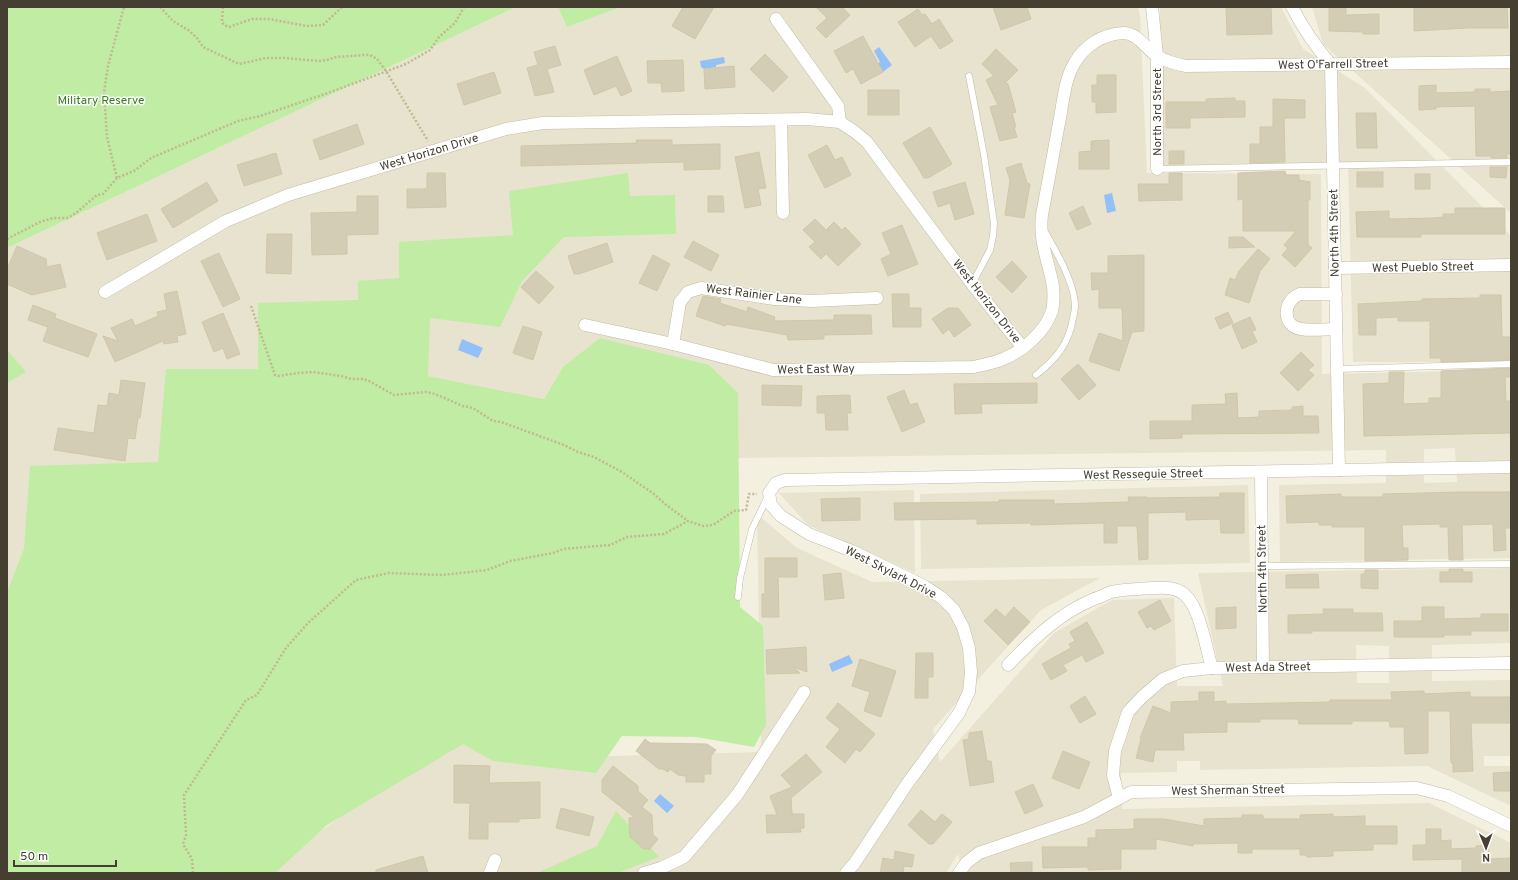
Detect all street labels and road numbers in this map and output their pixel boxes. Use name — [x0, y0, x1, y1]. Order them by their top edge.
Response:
street label: West O'Farrell Street — [1278, 56, 1388, 74]
street label: North 3rd Street — [1150, 68, 1166, 156]
street label: West Horizon Drive — [378, 130, 481, 176]
street label: North 4th Street — [1326, 189, 1344, 277]
street label: West Horizon Drive — [948, 256, 1024, 347]
street label: West Pueblo Street — [1372, 259, 1474, 277]
street label: West Rainier Lane — [705, 281, 803, 309]
street label: West East Way — [777, 361, 855, 379]
street label: West Resseguie Street — [1083, 466, 1203, 484]
street label: North 4th Street — [1254, 525, 1272, 613]
street label: West Skylark Drive — [842, 543, 939, 603]
street label: West Ada Street — [1225, 659, 1311, 677]
street label: West Sherman Street — [1171, 782, 1285, 800]

